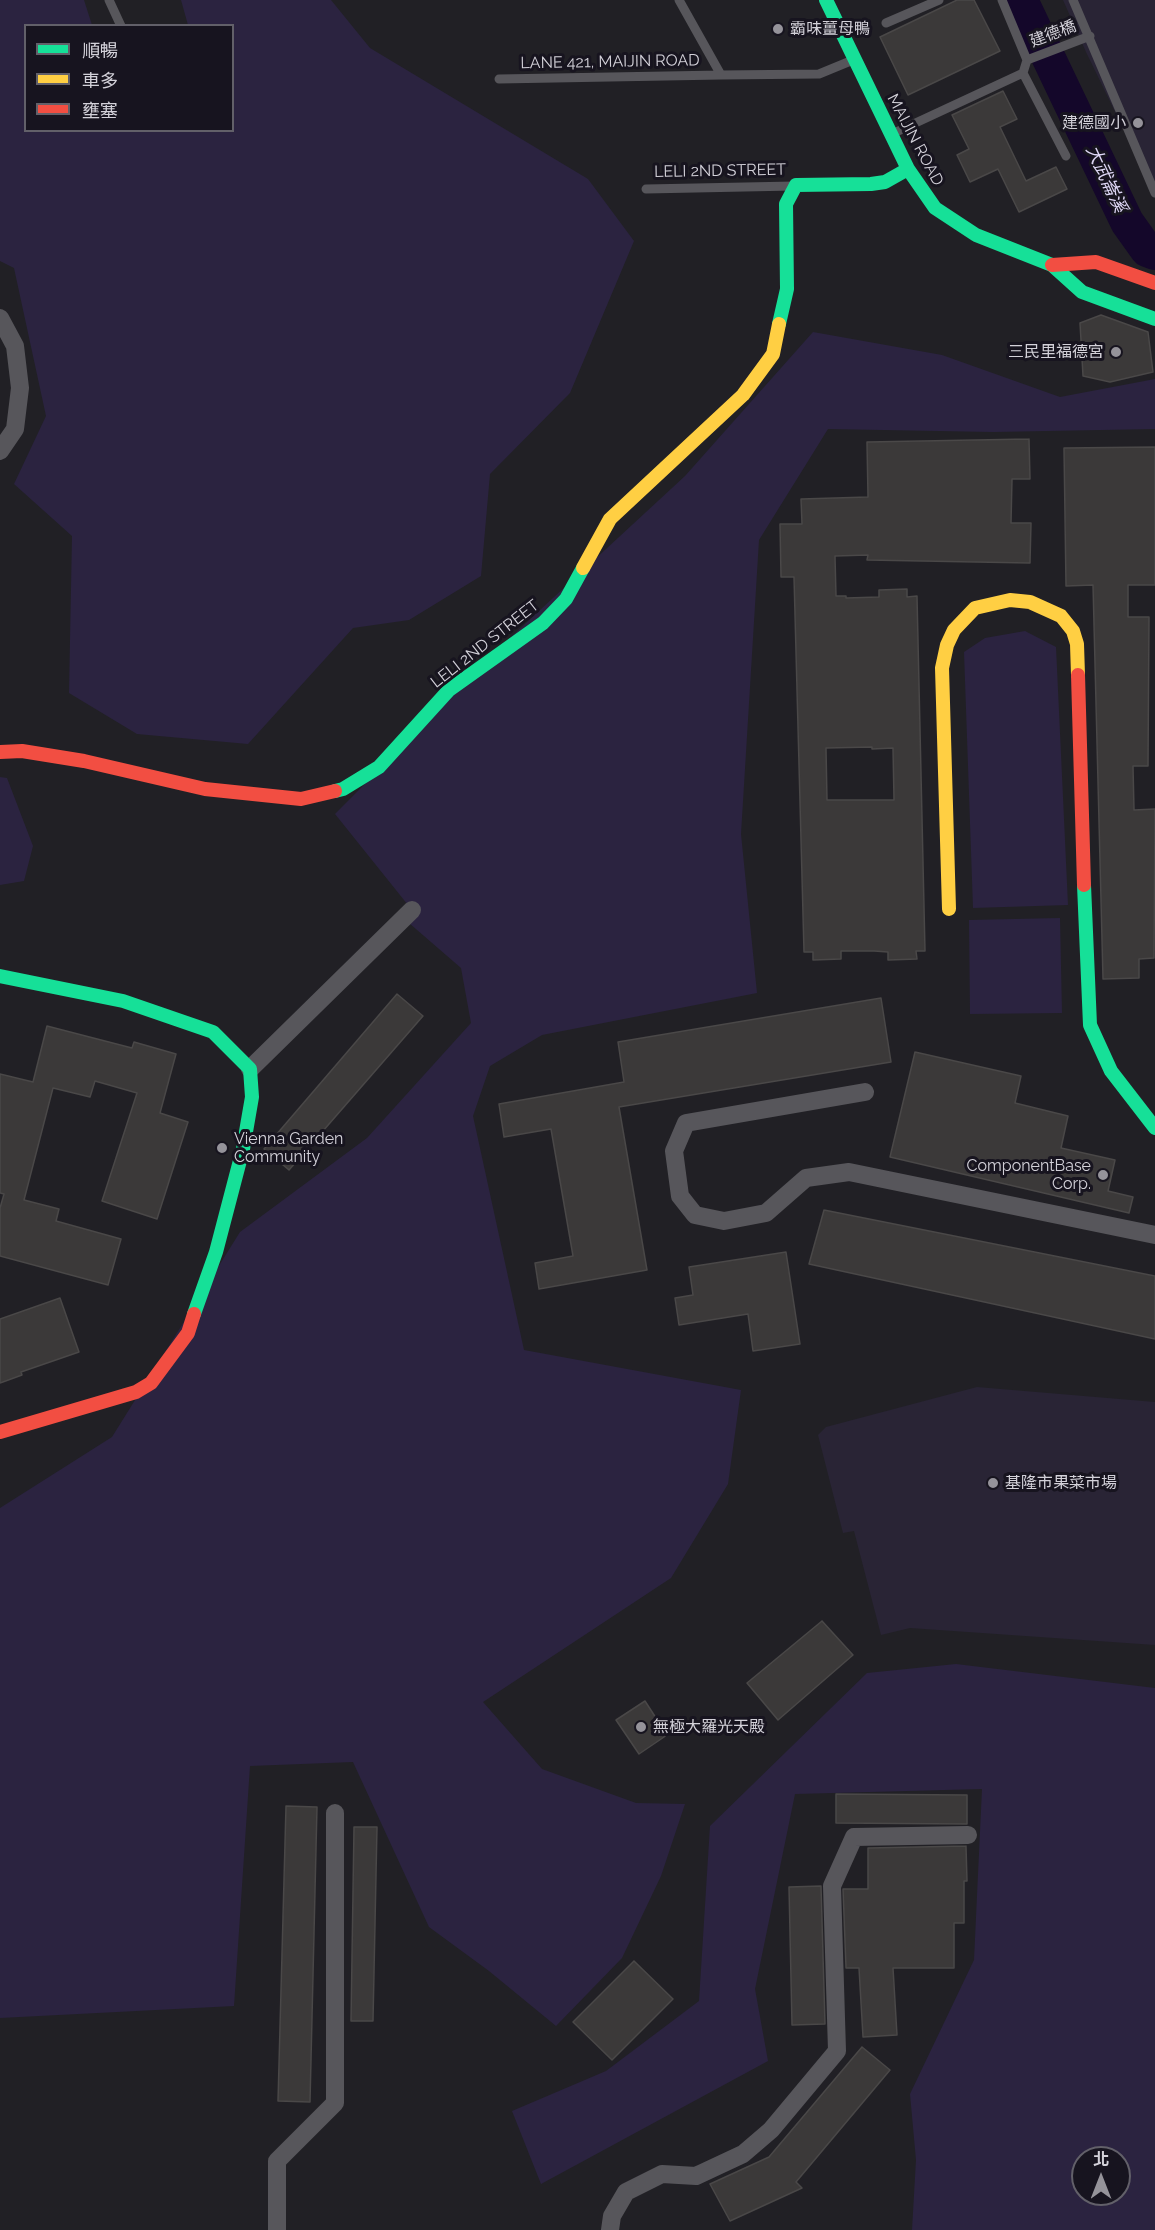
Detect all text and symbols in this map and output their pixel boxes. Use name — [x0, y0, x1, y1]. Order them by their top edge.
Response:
street label: 建德橋 — [1027, 16, 1079, 52]
place label: 霸味薑母鴨 — [790, 19, 870, 39]
marker: 霸味薑母鴨 — [771, 22, 785, 36]
legend — [24, 24, 234, 132]
text: 順暢 — [82, 40, 118, 61]
street label: LANE 421, MAIJIN ROAD — [520, 51, 700, 73]
text: 車多 — [82, 70, 118, 91]
street label: MAIJIN ROAD — [883, 91, 947, 189]
text: 壅塞 — [82, 100, 118, 121]
place label: 建德國小 — [1062, 113, 1126, 133]
marker: 建德國小 — [1131, 116, 1145, 130]
water label: 大武崙溪 — [1081, 142, 1131, 216]
street label: LELI 2ND STREET — [654, 160, 786, 182]
place label: 三民里福德宮 — [1008, 342, 1104, 362]
marker: 三民里福德宮 — [1109, 345, 1123, 359]
street label: LELI 2ND STREET — [427, 596, 543, 692]
place label: Vienna Garden Community — [234, 1129, 343, 1167]
marker: Vienna Garden Community — [215, 1141, 229, 1155]
place label: ComponentBase Corp. — [967, 1156, 1091, 1194]
marker: ComponentBase Corp. — [1096, 1168, 1110, 1182]
place label: 基隆市果菜市場 — [1005, 1473, 1117, 1493]
marker: 基隆市果菜市場 — [986, 1476, 1000, 1490]
place label: 無極大羅光天殿 — [653, 1717, 765, 1737]
marker: 無極大羅光天殿 — [634, 1720, 648, 1734]
north arrow — [1071, 2146, 1131, 2206]
text: 北 — [1093, 2150, 1109, 2169]

